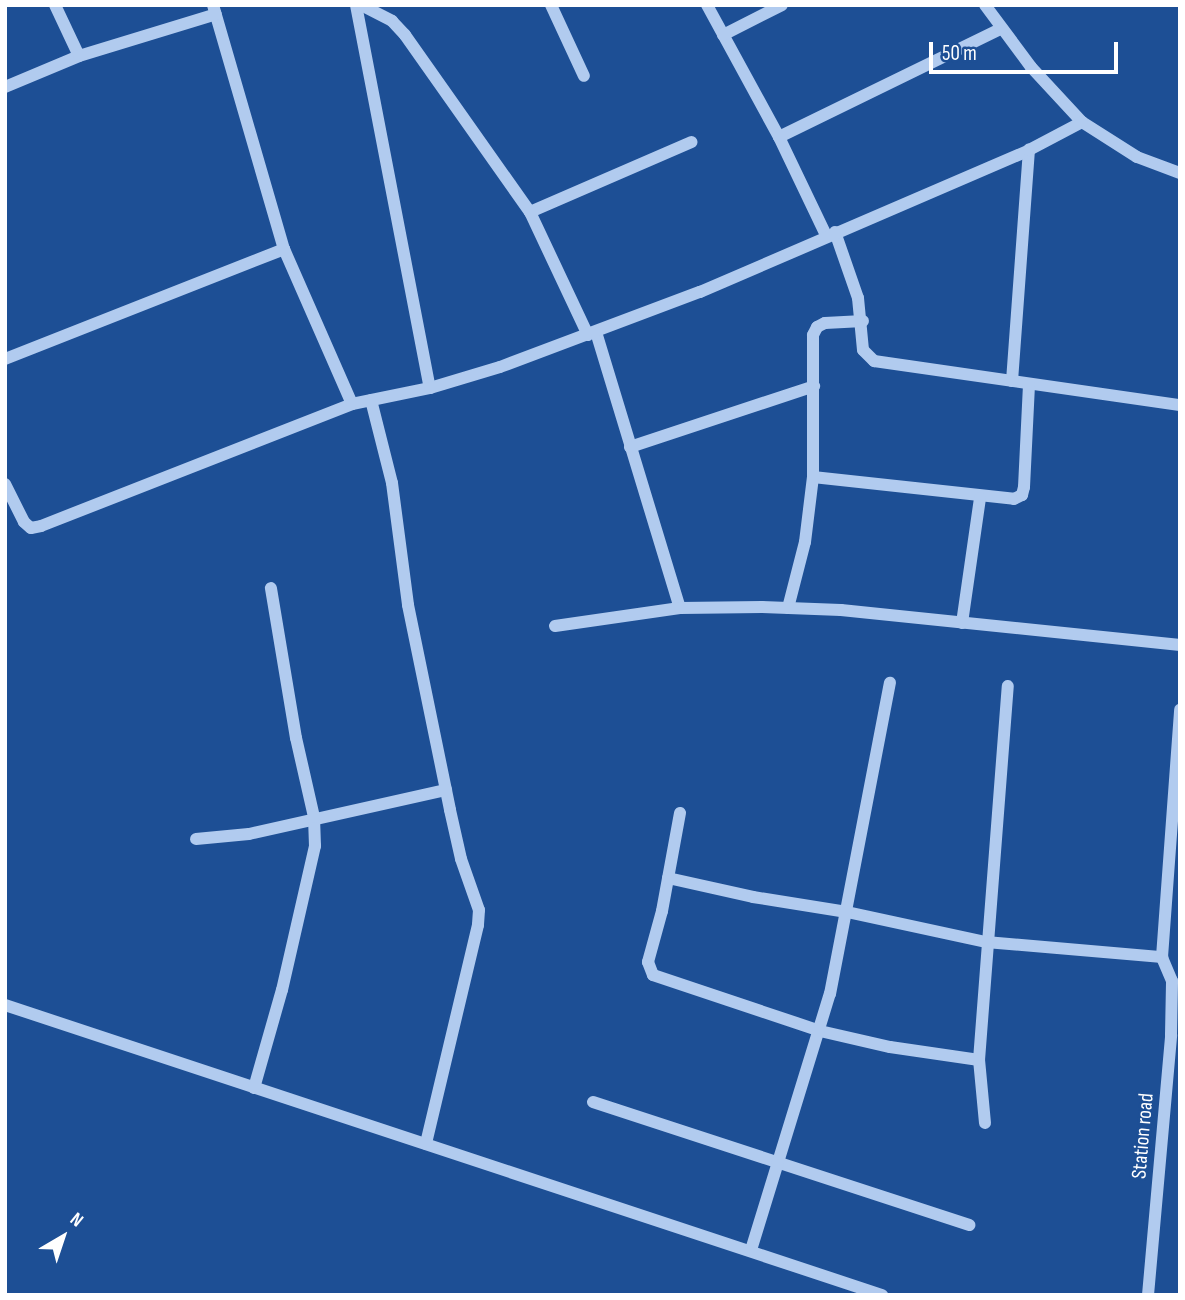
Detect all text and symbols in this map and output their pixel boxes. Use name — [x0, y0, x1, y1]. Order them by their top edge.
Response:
scale bar — [933, 28, 1122, 72]
text: 50 m — [942, 41, 977, 66]
street label: Station road — [1127, 1092, 1159, 1180]
north arrow — [28, 1202, 98, 1272]
text: N — [65, 1208, 88, 1232]

